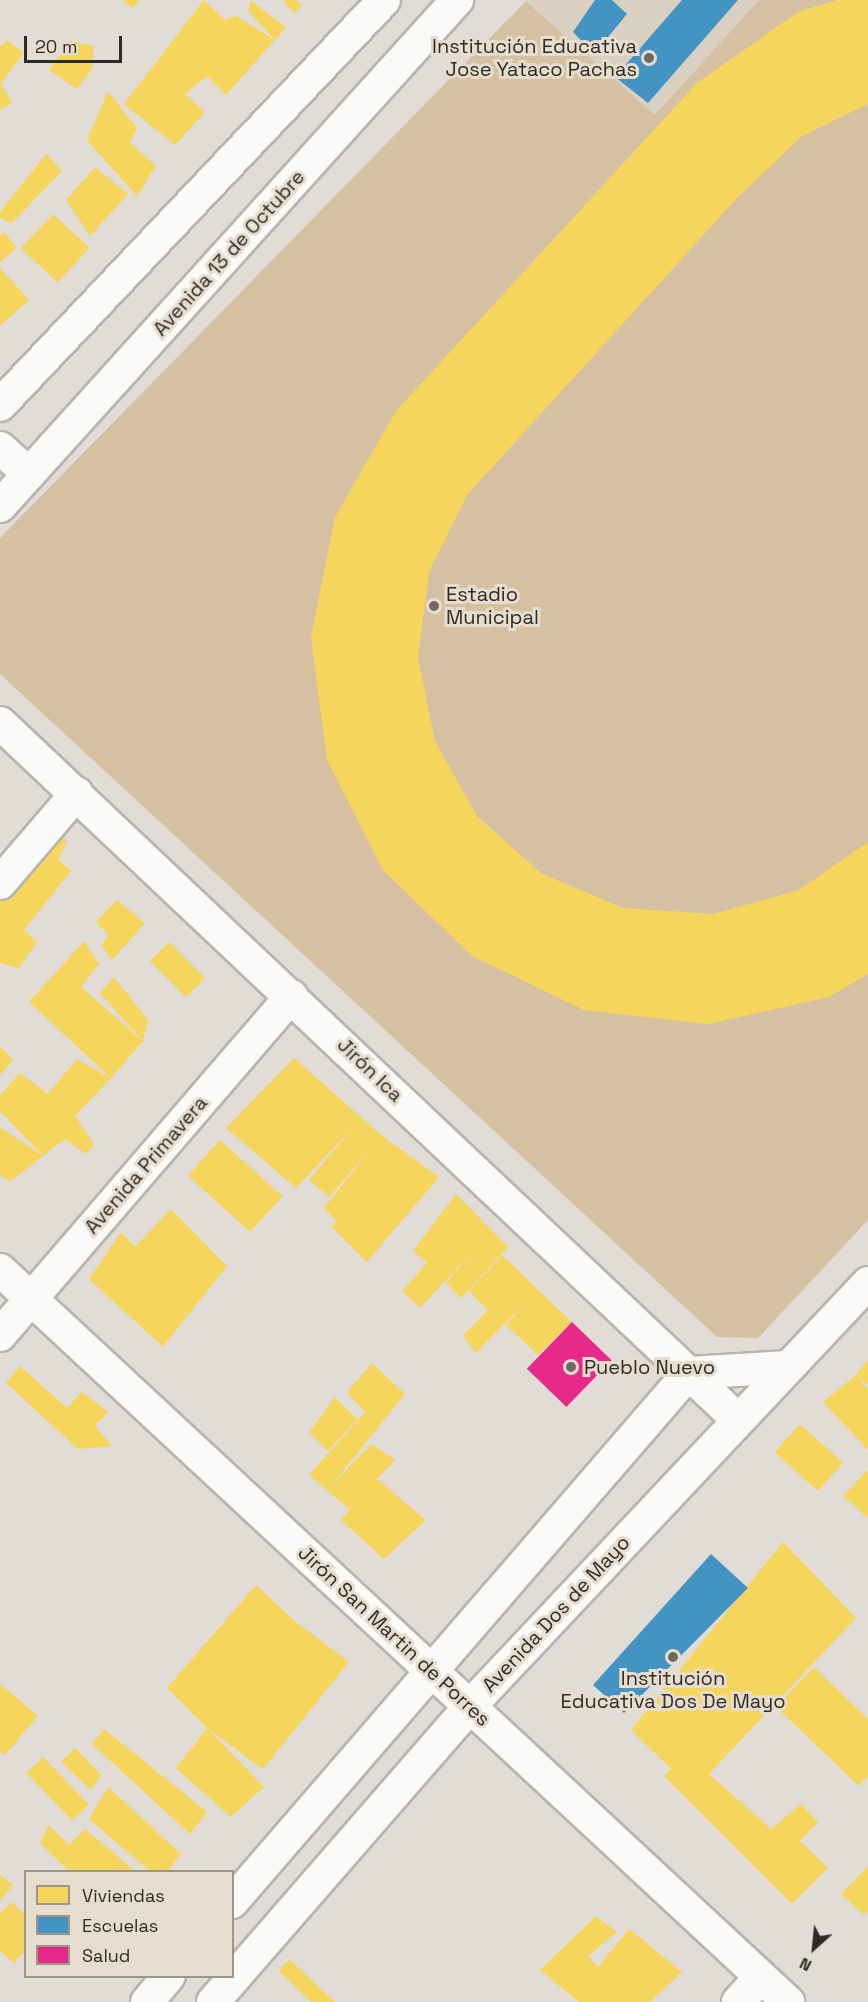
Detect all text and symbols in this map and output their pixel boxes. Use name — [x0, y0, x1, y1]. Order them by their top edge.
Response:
scale bar — [27, 24, 124, 62]
place label: Institución Educativa Jose Yataco Pachas — [432, 34, 637, 81]
text: 20 m — [35, 35, 78, 58]
marker: Institución Educativa Jose Yataco Pachas — [642, 51, 656, 65]
street label: Avenida 13 de Octubre — [148, 165, 310, 341]
place label: Estadio Municipal — [446, 582, 539, 629]
marker: Estadio Municipal — [427, 599, 441, 613]
street label: Jirón Ica — [332, 1033, 408, 1107]
street label: Avenida Primavera — [80, 1091, 212, 1239]
place label: Pueblo Nuevo — [584, 1355, 715, 1379]
marker: Pueblo Nuevo — [562, 1358, 580, 1376]
street label: Avenida Dos de Mayo — [477, 1531, 635, 1697]
street label: Jirón San Martin de Porres — [293, 1541, 495, 1731]
marker: Institución Educativa Dos De Mayo — [666, 1650, 680, 1664]
place label: Institución Educativa Dos De Mayo — [560, 1666, 786, 1713]
legend — [24, 1870, 234, 1978]
text: Viviendas — [82, 1884, 165, 1907]
text: Escuelas — [82, 1914, 158, 1937]
north arrow — [784, 1918, 844, 1978]
text: Salud — [82, 1944, 130, 1967]
text: N — [796, 1953, 815, 1976]

